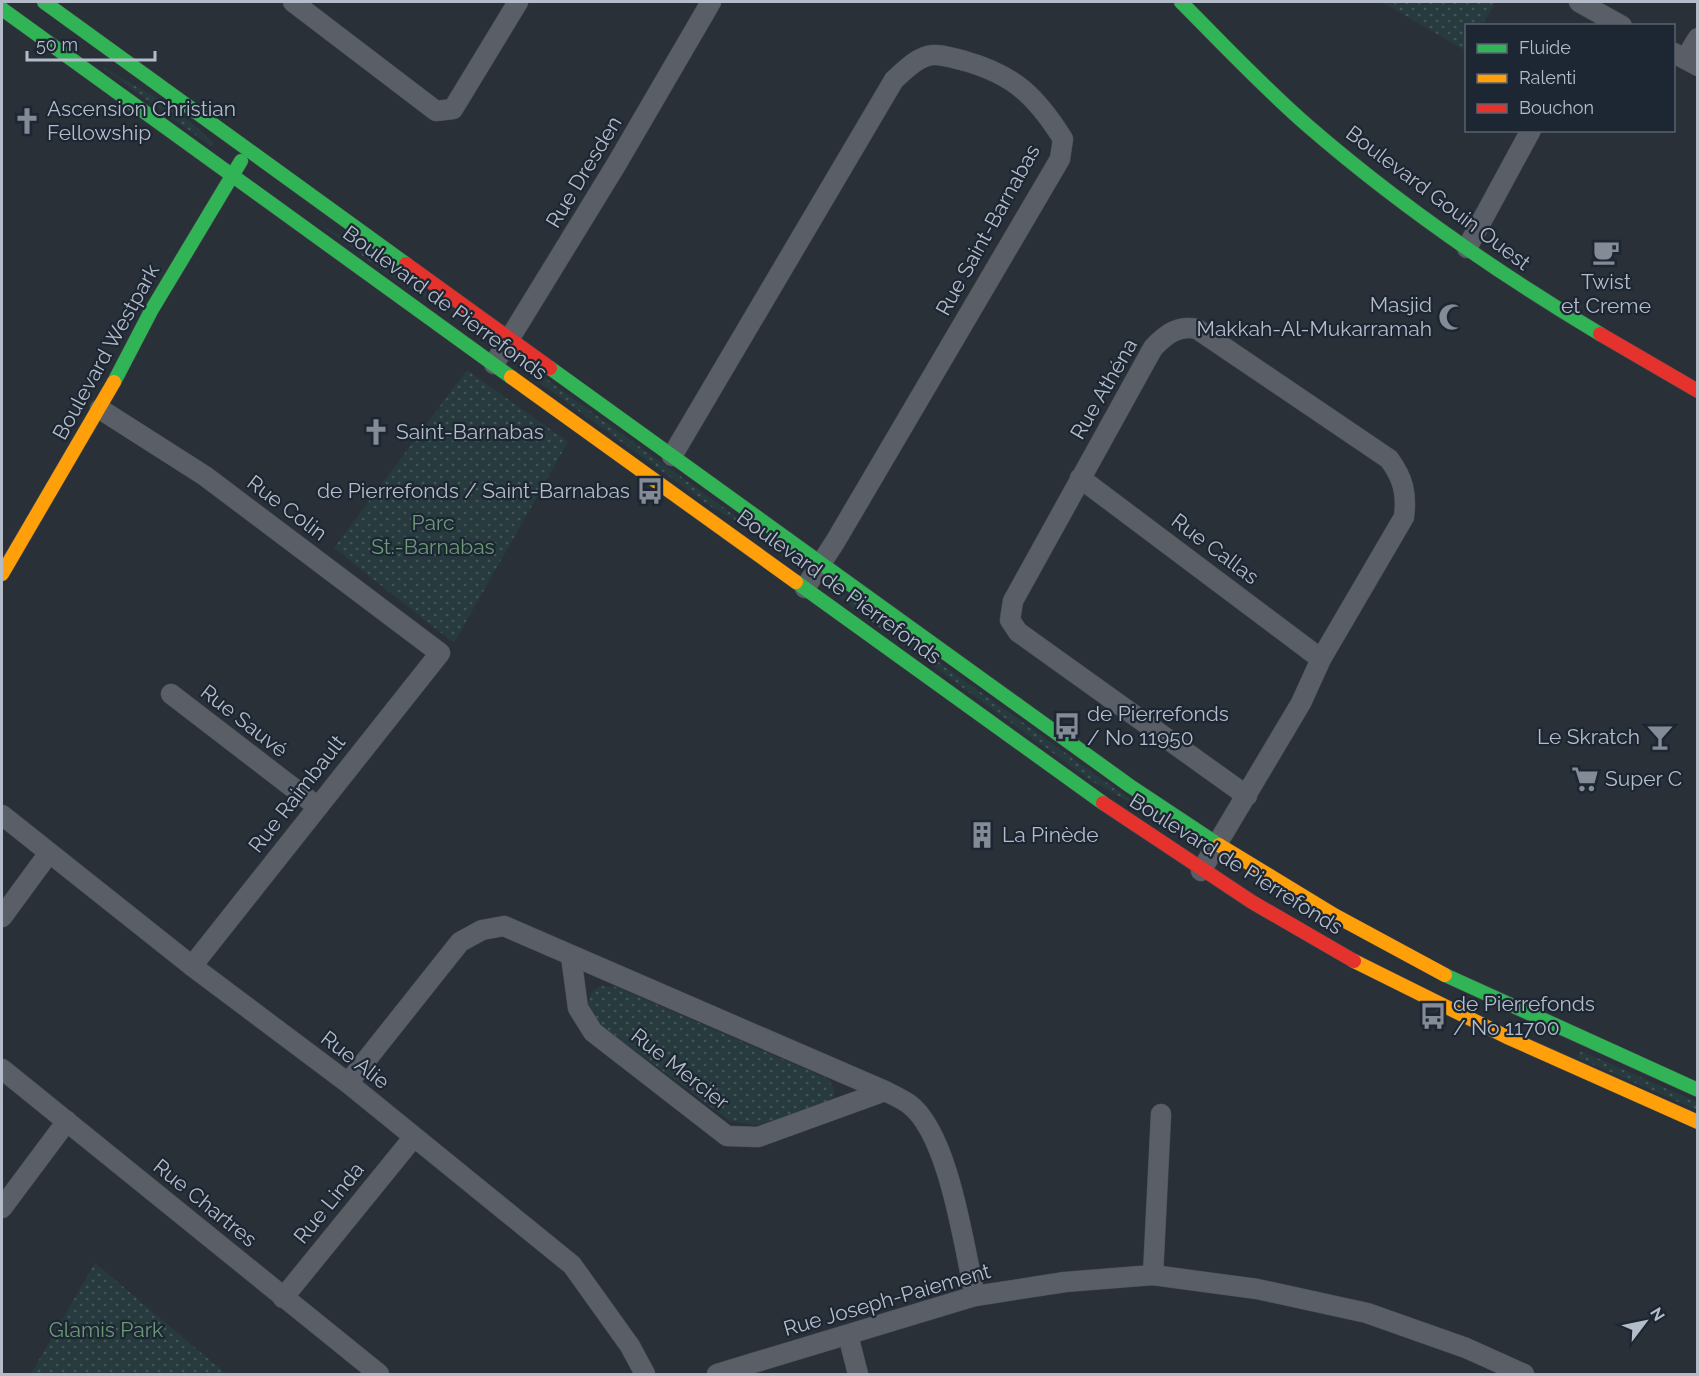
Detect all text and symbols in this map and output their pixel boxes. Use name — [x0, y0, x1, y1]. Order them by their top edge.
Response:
scale bar — [27, 24, 154, 62]
legend — [1465, 24, 1675, 132]
text: 50 m — [36, 34, 78, 55]
text: Fluide — [1519, 37, 1571, 58]
text: Ralenti — [1519, 67, 1576, 88]
place label: Ascension Christian Fellowship — [47, 96, 236, 145]
text: Bouchon — [1519, 97, 1594, 118]
church icon: Ascension Christian Fellowship — [12, 106, 42, 136]
street label: Rue Dresden — [540, 111, 627, 232]
street label: Boulevard Gouin Ouest — [1341, 120, 1535, 275]
street label: Rue Saint-Barnabas — [930, 140, 1045, 320]
street label: Boulevard de Pierrefonds — [338, 220, 552, 385]
cafe icon: Twist et Creme — [1591, 237, 1621, 267]
street label: Boulevard Westpark — [47, 260, 164, 444]
place label: Twist et Creme — [1561, 269, 1651, 318]
place label: Masjid Makkah-Al-Mukarramah — [1197, 292, 1432, 341]
mosque icon: Masjid Makkah-Al-Mukarramah — [1437, 302, 1467, 332]
street label: Rue Athéna — [1065, 334, 1142, 444]
church icon: Saint-Barnabas — [361, 417, 391, 447]
place label: Saint-Barnabas — [396, 419, 544, 444]
street label: Rue Colin — [243, 470, 332, 546]
bus stop icon: de Pierrefonds / Saint-Barnabas — [635, 476, 665, 506]
place label: de Pierrefonds / Saint-Barnabas — [317, 478, 630, 503]
street label: Boulevard de Pierrefonds — [732, 504, 946, 669]
street label: Rue Callas — [1167, 508, 1264, 589]
park label: Parc St.-Barnabas — [371, 510, 495, 559]
street label: Rue Sauvé — [196, 679, 293, 762]
place label: de Pierrefonds / No 11950 — [1087, 701, 1229, 750]
bus stop icon: de Pierrefonds / No 11950 — [1052, 711, 1082, 741]
bar icon: Le Skratch — [1645, 722, 1675, 752]
place label: Le Skratch — [1537, 724, 1640, 749]
street label: Rue Raimbault — [243, 730, 350, 857]
supermarket icon: Super C — [1570, 764, 1600, 794]
place label: Super C — [1605, 766, 1682, 791]
street label: Boulevard de Pierrefonds — [1125, 788, 1347, 939]
building icon: La Pinède — [967, 820, 997, 850]
place label: La Pinède — [1002, 822, 1099, 847]
place label: de Pierrefonds / No 11700 — [1453, 991, 1595, 1040]
bus stop icon: de Pierrefonds / No 11700 — [1418, 1001, 1448, 1031]
street label: Rue Mercier — [626, 1023, 735, 1115]
street label: Rue Alie — [316, 1025, 394, 1094]
street label: Rue Chartres — [149, 1153, 262, 1252]
street label: Rue Linda — [288, 1157, 369, 1248]
street label: Rue Joseph-Paiement — [780, 1258, 993, 1341]
north arrow — [1615, 1292, 1675, 1352]
text: N — [1646, 1304, 1669, 1325]
park label: Glamis Park — [49, 1317, 163, 1342]

